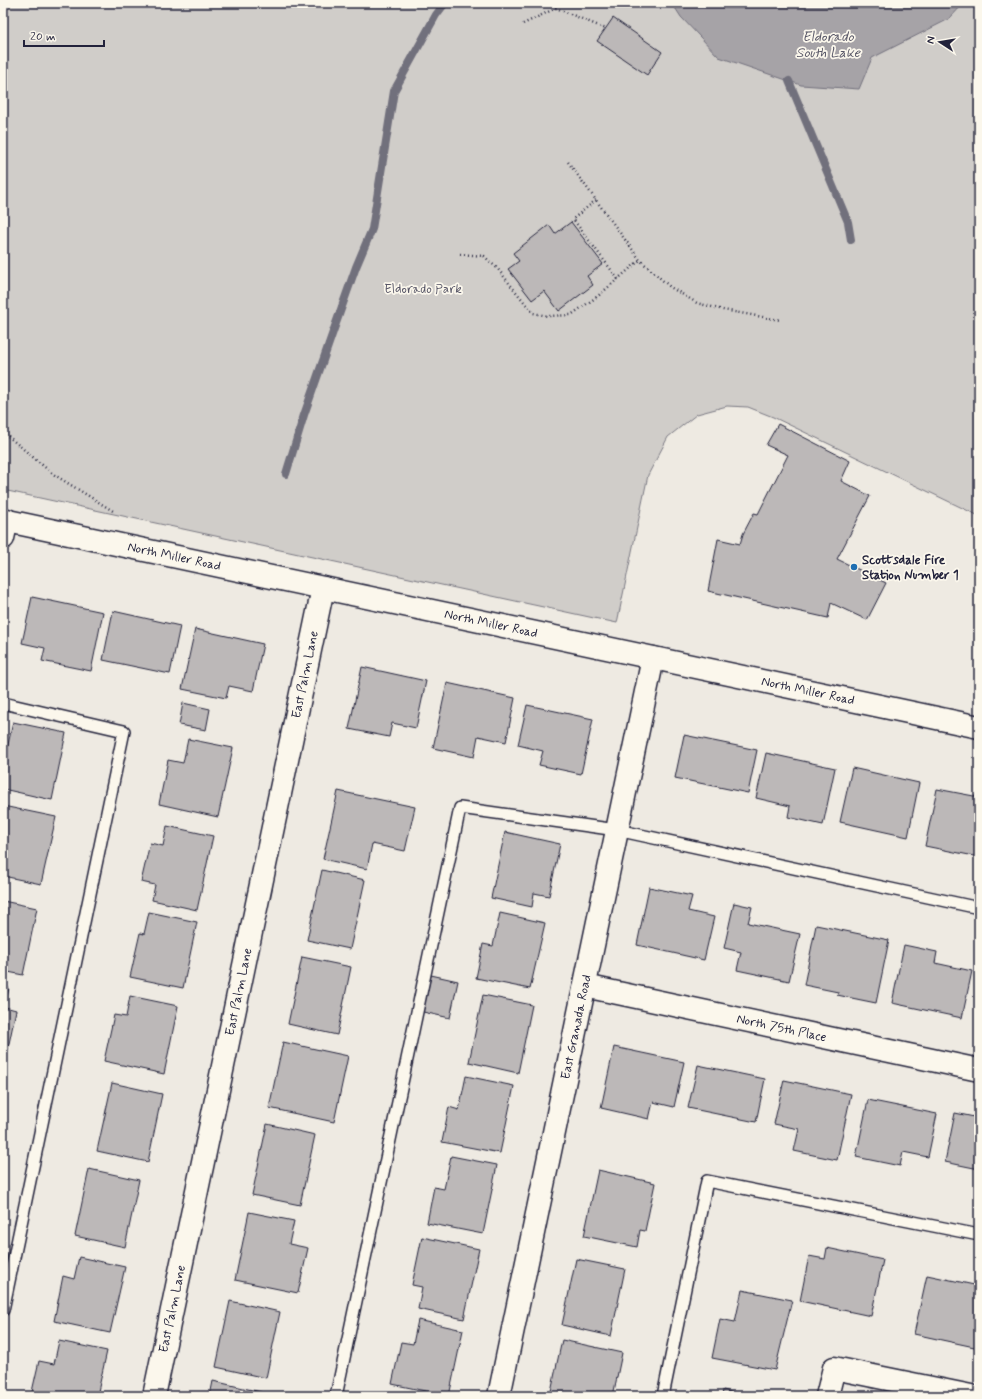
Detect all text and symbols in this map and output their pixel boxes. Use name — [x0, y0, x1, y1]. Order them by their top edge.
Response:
scale bar — [24, 22, 104, 48]
north arrow — [920, 22, 960, 62]
water label: Eldorado South Lake — [796, 28, 861, 62]
text: 20 m — [30, 29, 56, 45]
text: N — [924, 35, 939, 45]
park label: Eldorado Park — [384, 281, 462, 298]
street label: North Miller Road — [126, 538, 222, 574]
place label: Scottsdale Fire Station Number 1 — [862, 552, 959, 584]
marker: Scottsdale Fire Station Number 1 — [849, 562, 859, 572]
street label: North Miller Road — [443, 605, 539, 642]
street label: East Palm Lane — [287, 629, 322, 720]
street label: North Miller Road — [760, 673, 856, 709]
street label: East Palm Lane — [221, 946, 256, 1037]
street label: East Granada Road — [557, 973, 595, 1081]
street label: North 75th Place — [735, 1010, 828, 1046]
street label: East Palm Lane — [155, 1263, 190, 1354]

